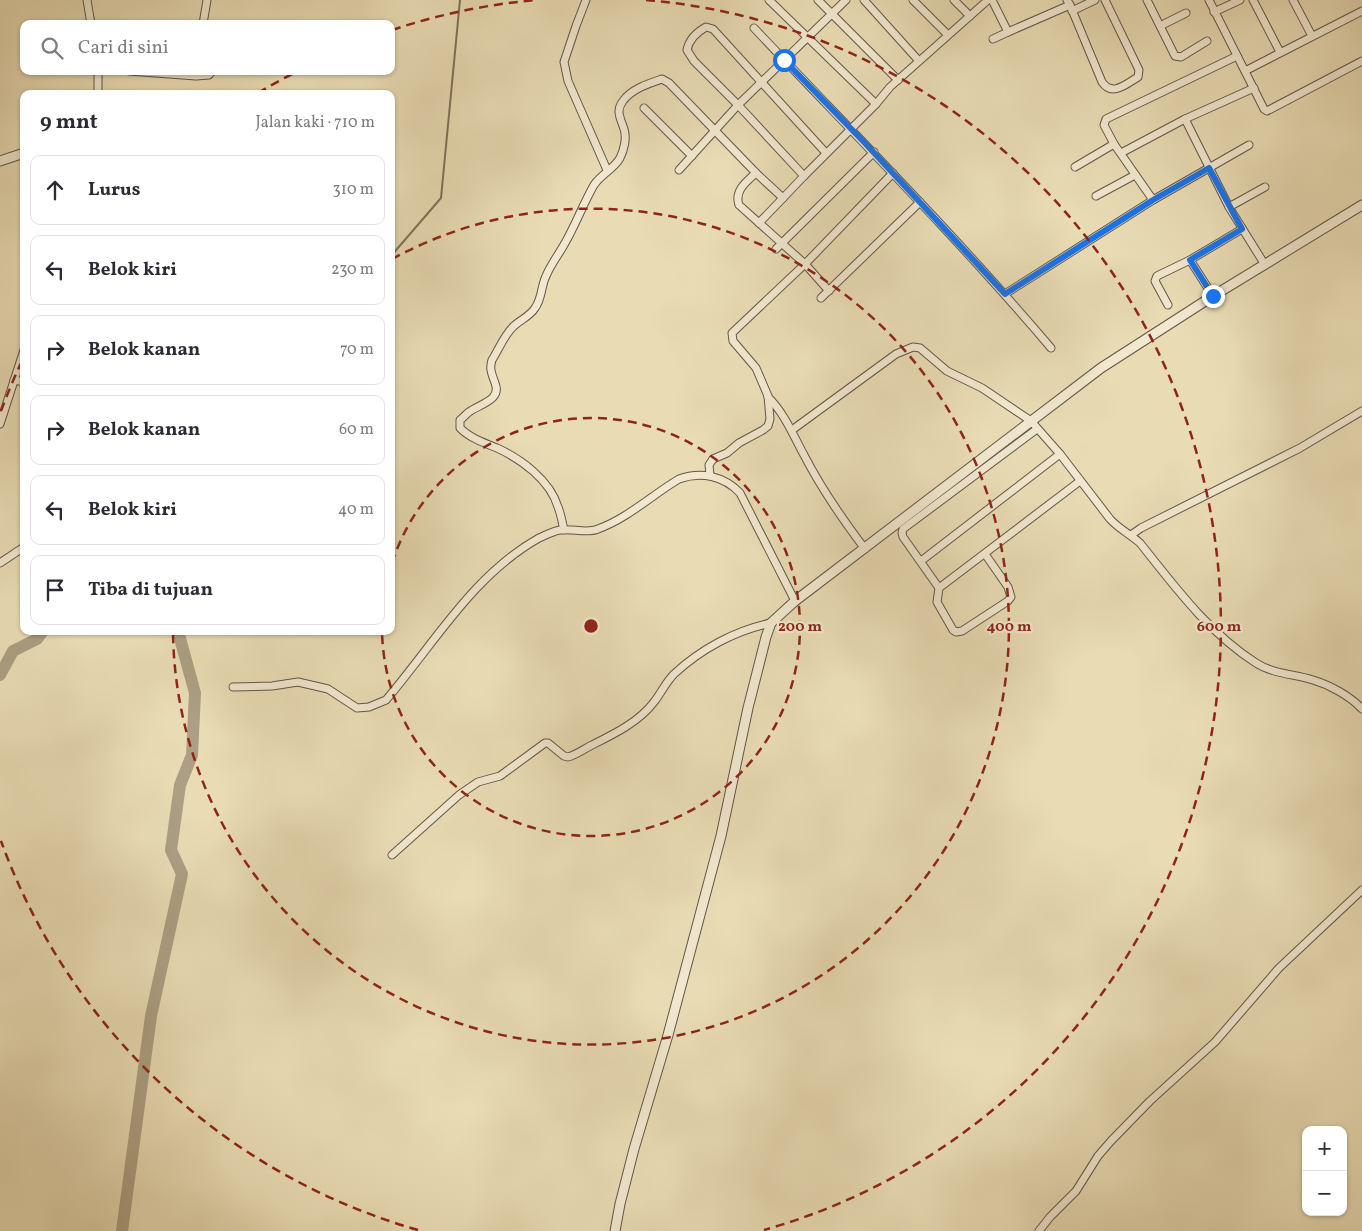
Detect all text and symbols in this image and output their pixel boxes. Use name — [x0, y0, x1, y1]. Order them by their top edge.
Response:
search box — [20, 20, 395, 75]
icon: search — [38, 34, 66, 62]
text: Cari di sini — [78, 35, 169, 61]
route start — [773, 49, 796, 72]
text: 9 mnt — [40, 108, 98, 137]
text: Jalan kaki · 710 m — [256, 112, 375, 134]
icon: ahead — [41, 176, 69, 204]
text: Lurus — [88, 177, 140, 203]
text: 310 m — [333, 179, 374, 201]
icon: left — [41, 256, 69, 284]
text: Belok kiri — [88, 257, 177, 283]
text: 230 m — [331, 259, 374, 281]
route end — [1202, 285, 1225, 308]
icon: right — [41, 336, 69, 364]
text: Belok kanan — [88, 337, 200, 363]
text: 70 m — [340, 339, 374, 361]
icon: right — [41, 416, 69, 444]
text: Belok kanan — [88, 417, 200, 443]
text: 60 m — [339, 419, 374, 441]
icon: left — [41, 496, 69, 524]
text: Belok kiri — [88, 497, 177, 523]
text: 40 m — [338, 499, 374, 521]
icon: arrive — [41, 576, 69, 604]
text: Tiba di tujuan — [88, 577, 213, 603]
centre of rings — [582, 617, 600, 635]
text: 200 m — [778, 617, 822, 638]
text: 400 m — [987, 617, 1032, 638]
text: 600 m — [1197, 617, 1242, 638]
map controls — [1302, 1126, 1347, 1216]
button: + — [1302, 1126, 1347, 1171]
button: − — [1302, 1171, 1347, 1216]

